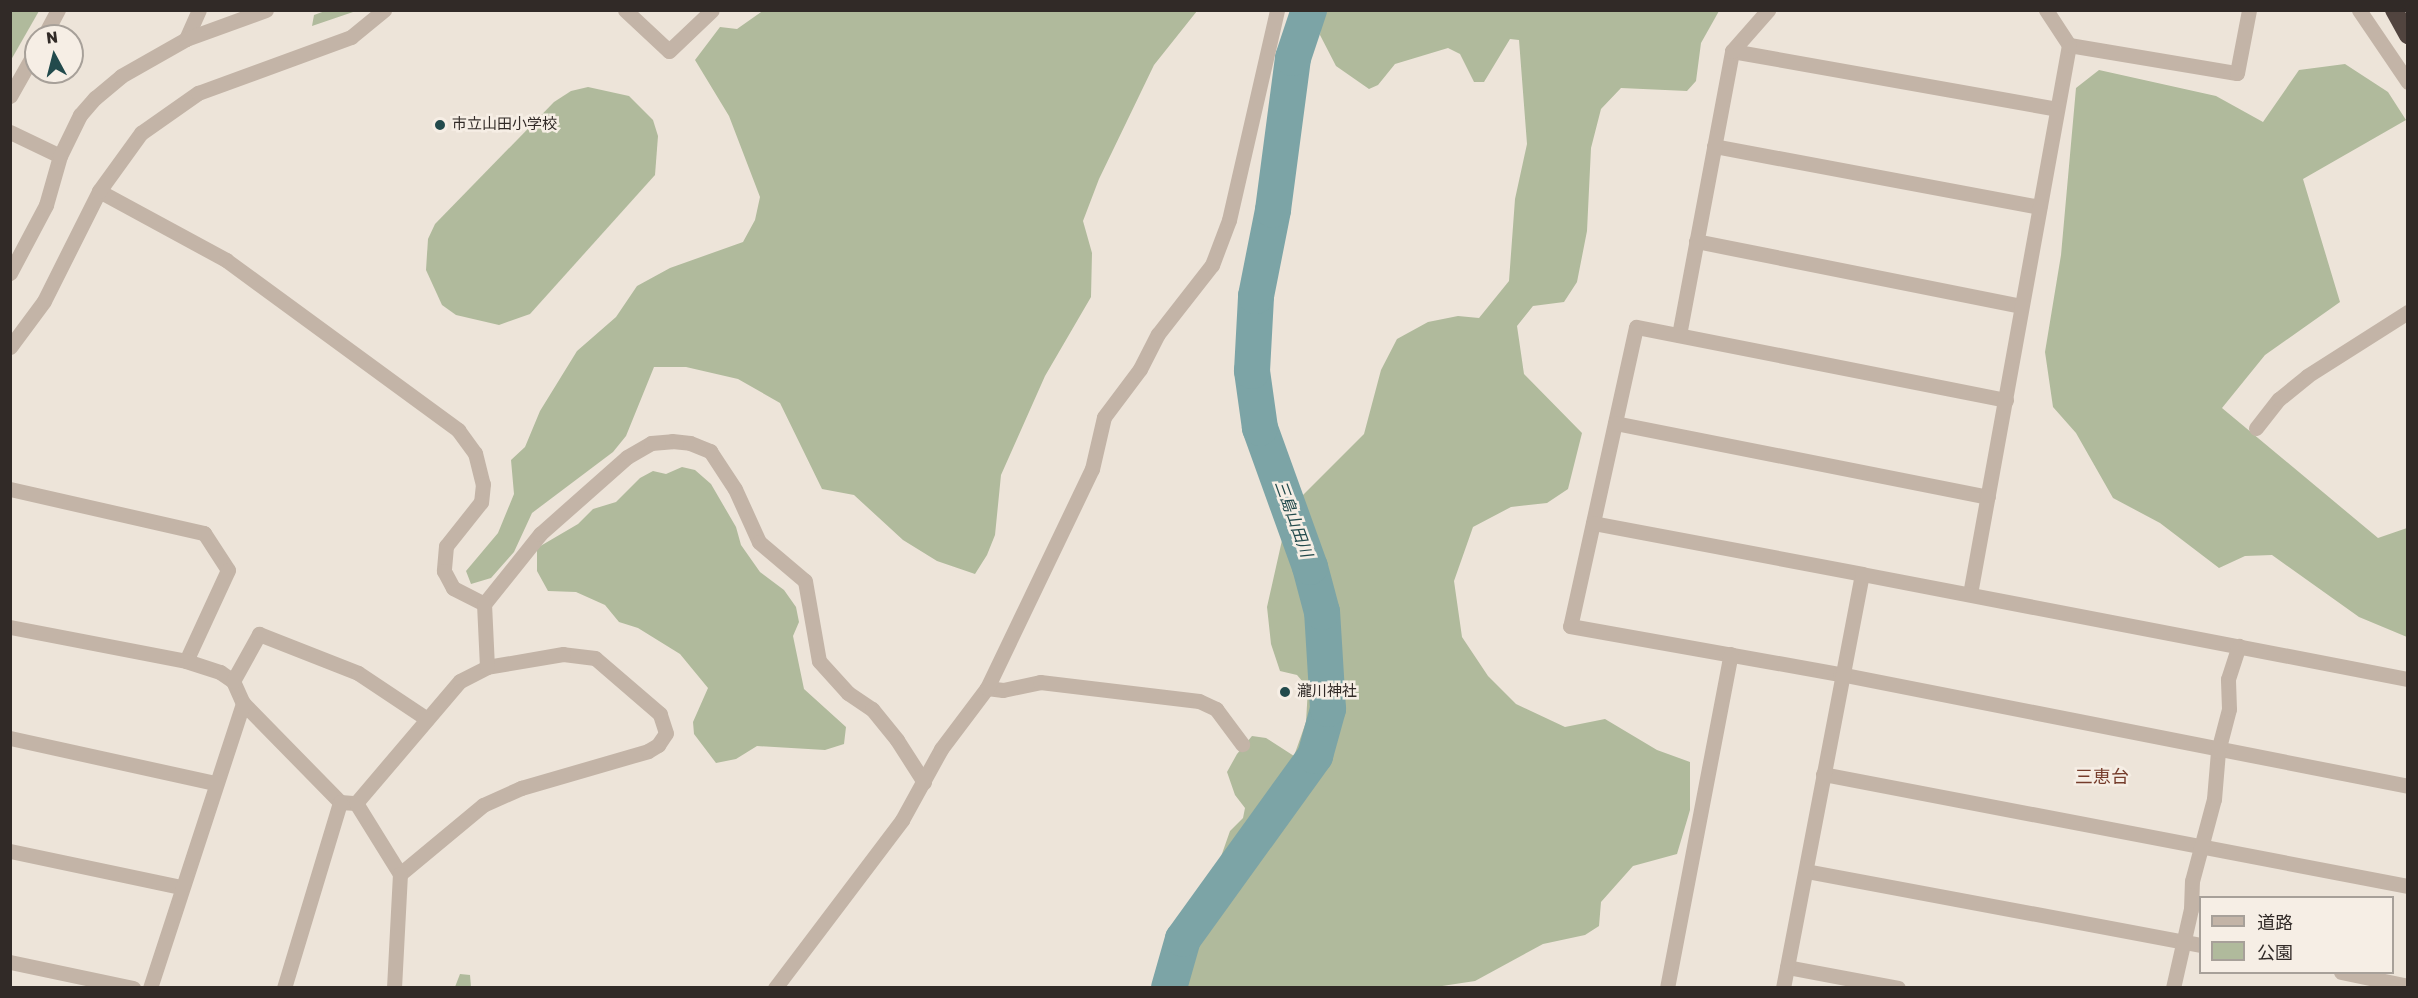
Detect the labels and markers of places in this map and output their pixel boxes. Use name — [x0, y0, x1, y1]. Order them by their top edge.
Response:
place label: 市立山田小学校 — [452, 116, 557, 134]
marker: 市立山田小学校 — [433, 118, 447, 132]
place label: 瀧川神社 — [1297, 683, 1357, 701]
marker: 瀧川神社 — [1278, 685, 1292, 699]

